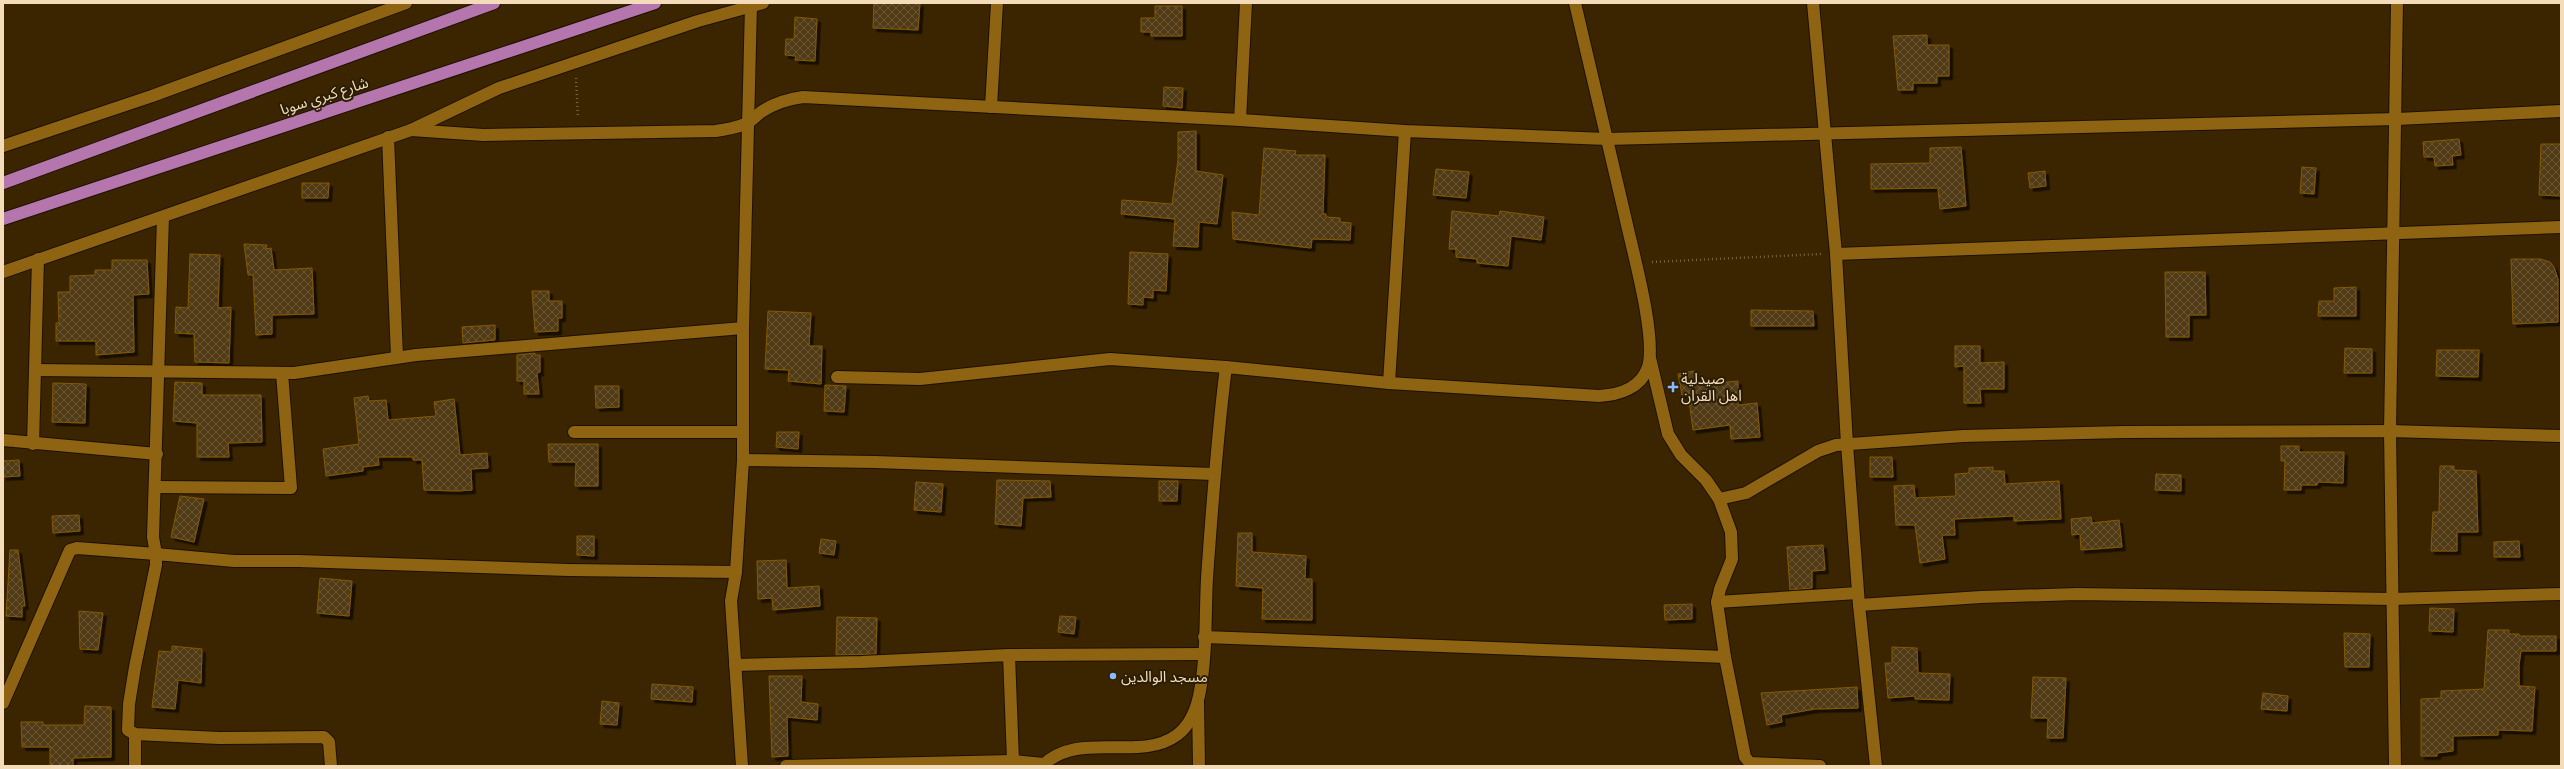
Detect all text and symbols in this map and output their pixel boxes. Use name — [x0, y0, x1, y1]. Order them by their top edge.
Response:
street label: شارع كبري سوبا — [278, 72, 372, 122]
place label: صيدلية اهل القران — [1681, 369, 1742, 405]
marker: صيدلية اهل القران — [1668, 382, 1678, 392]
place label: مسجد الوالدين — [1121, 667, 1208, 686]
marker: مسجد الوالدين — [1108, 671, 1118, 681]

